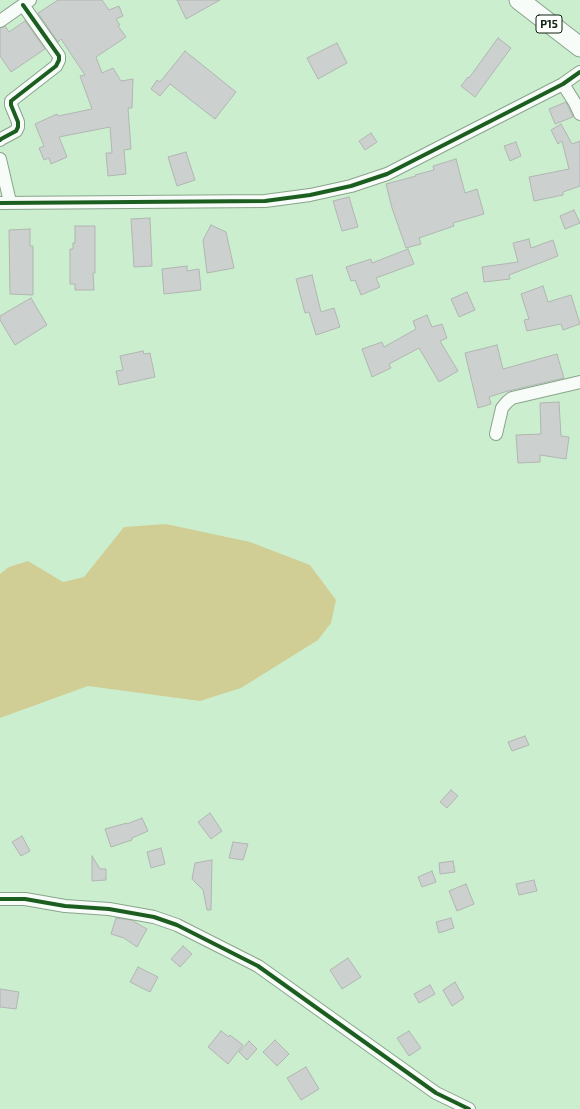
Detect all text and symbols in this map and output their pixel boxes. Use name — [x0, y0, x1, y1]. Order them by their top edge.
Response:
road number: P15 — [536, 15, 562, 33]

